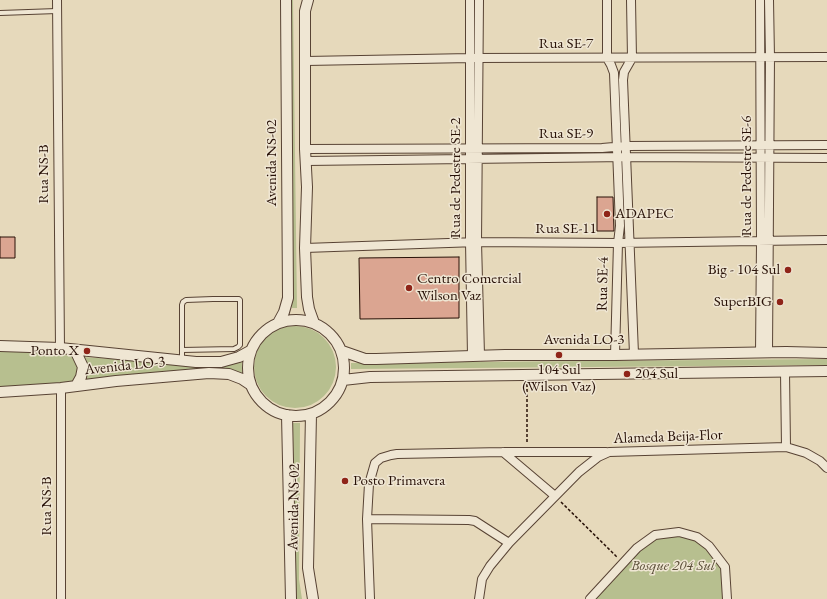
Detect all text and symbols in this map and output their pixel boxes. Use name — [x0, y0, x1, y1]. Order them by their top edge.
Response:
street label: Rua SE-7 — [539, 35, 593, 53]
street label: Rua de Pedestre SE-6 — [738, 116, 756, 236]
street label: Rua de Pedestre SE-2 — [447, 118, 465, 238]
street label: Avenida NS-02 — [263, 120, 281, 206]
street label: Rua SE-9 — [539, 125, 593, 143]
street label: Rua NS-B — [35, 144, 53, 204]
place label: ADAPEC — [615, 205, 674, 223]
marker: ADAPEC — [602, 209, 612, 219]
street label: Rua SE-11 — [535, 220, 597, 238]
street label: Rua SE-4 — [594, 257, 612, 311]
place label: Big - 104 Sul — [708, 261, 780, 279]
marker: Big - 104 Sul — [783, 265, 793, 275]
place label: Centro Comercial Wilson Vaz — [417, 270, 522, 305]
marker: Centro Comercial Wilson Vaz — [404, 283, 414, 293]
place label: SuperBIG — [714, 293, 772, 311]
marker: SuperBIG — [775, 297, 785, 307]
street label: Avenida LO-3 — [543, 331, 625, 349]
place label: Ponto X — [30, 342, 79, 360]
marker: Ponto X — [82, 346, 92, 356]
marker: 104 Sul (Wilson Vaz) — [554, 350, 564, 360]
street label: Avenida LO-3 — [84, 353, 166, 379]
place label: 104 Sul (Wilson Vaz) — [522, 361, 596, 396]
place label: 204 Sul — [635, 365, 678, 383]
marker: 204 Sul — [622, 369, 632, 379]
street label: Alameda Beija-Flor — [613, 426, 723, 448]
street label: Avenida NS-02 — [284, 463, 304, 551]
place label: Posto Primavera — [353, 472, 445, 490]
street label: Rua NS-B — [38, 476, 56, 536]
marker: Posto Primavera — [340, 476, 350, 486]
park label: Bosque 204 Sul — [631, 557, 715, 575]

